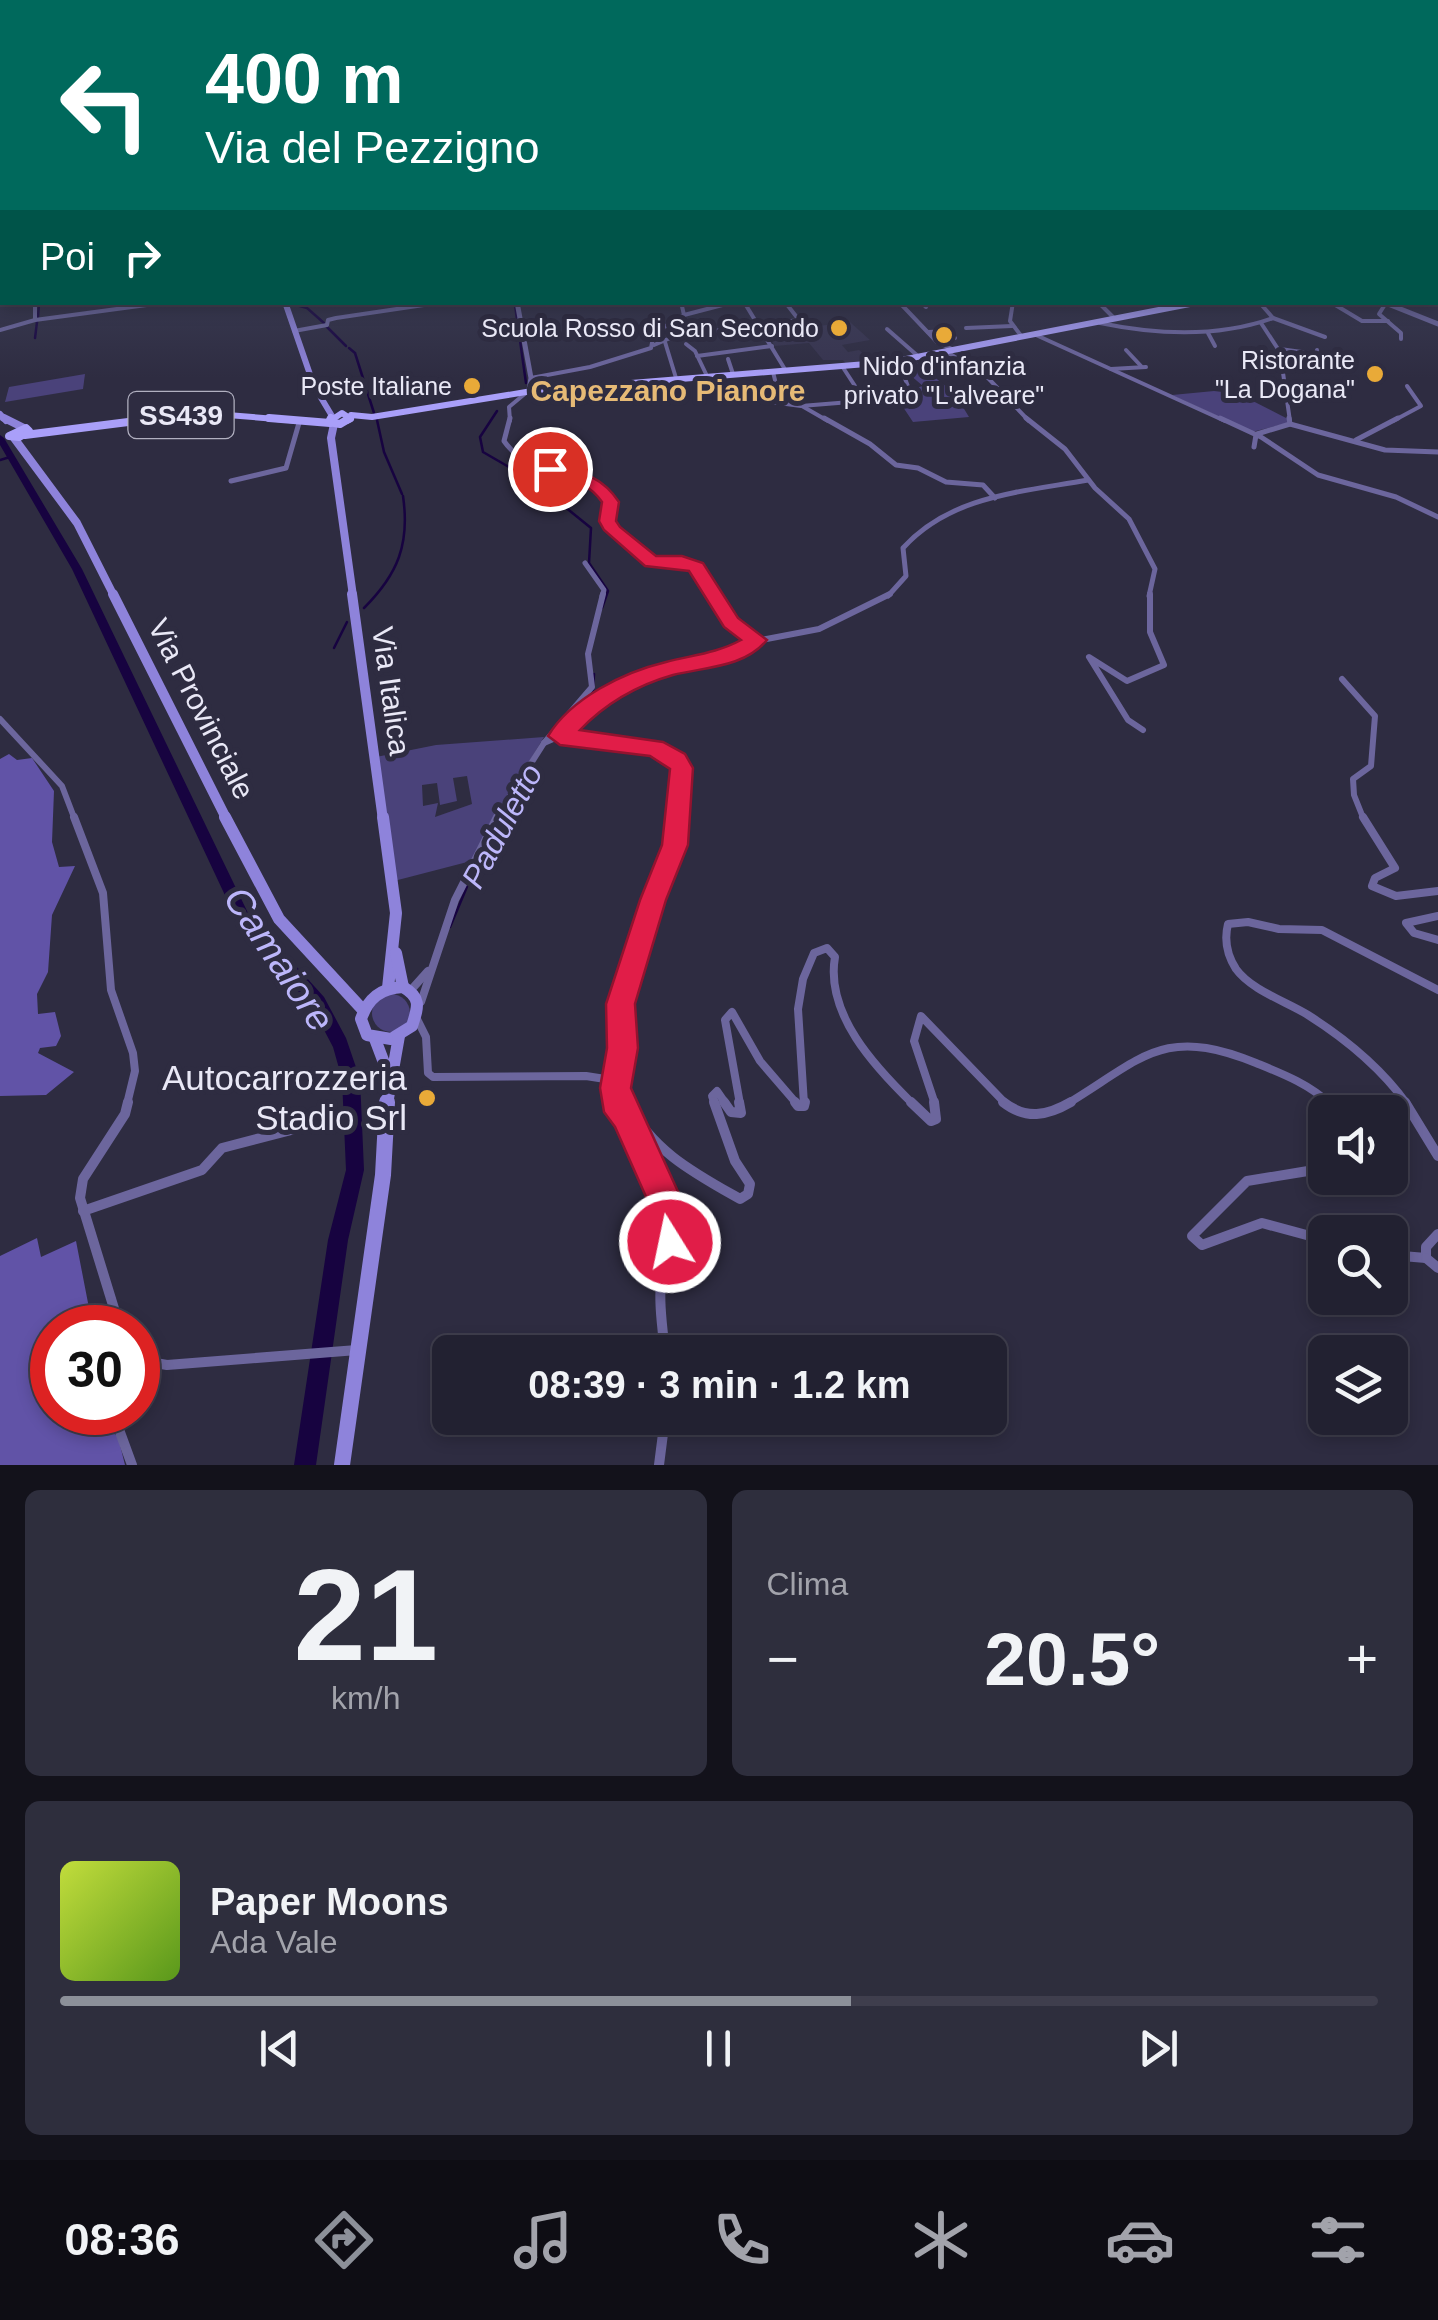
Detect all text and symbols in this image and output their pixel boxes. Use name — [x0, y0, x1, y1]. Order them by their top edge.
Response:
icon: left — [40, 40, 170, 170]
text: 400 m — [205, 40, 403, 118]
text: Via del Pezzigno — [205, 122, 539, 173]
icon: right — [115, 230, 170, 285]
text: Poi — [40, 236, 95, 278]
place label: Scuola Rosso di San Secondo — [481, 314, 819, 342]
marker: Scuola Rosso di San Secondo — [828, 317, 850, 339]
marker: Nido d'infanzia privato "L'alveare" — [933, 324, 955, 346]
place label: Ristorante "La Dogana" — [1215, 346, 1355, 403]
place label: Nido d'infanzia privato "L'alveare" — [844, 352, 1044, 409]
marker: Ristorante "La Dogana" — [1364, 363, 1386, 385]
place label: Poste Italiane — [301, 372, 452, 400]
district label: Capezzano Pianore — [530, 374, 806, 407]
marker: Poste Italiane — [461, 375, 483, 397]
road number: SS439 — [128, 392, 234, 438]
pin — [508, 427, 593, 512]
icon: arrive — [523, 442, 578, 497]
street label: Via Provinciale — [142, 613, 261, 804]
street label: Via Italica — [366, 624, 417, 758]
water label: Paduletto — [454, 758, 550, 894]
water label: Camaiore — [216, 879, 342, 1039]
place label: Autocarrozzeria Stadio Srl — [162, 1058, 408, 1137]
marker: Autocarrozzeria Stadio Srl — [416, 1087, 438, 1109]
map controls — [1308, 1095, 1408, 1435]
button: sound — [1308, 1095, 1408, 1195]
position arrow — [618, 1190, 722, 1294]
button: search — [1308, 1215, 1408, 1315]
speed limit sign: 30 — [30, 1305, 160, 1435]
button: layers — [1308, 1335, 1408, 1435]
text: 08:39 · 3 min · 1.2 km — [528, 1364, 911, 1406]
text: 21 — [293, 1542, 438, 1688]
text: Clima — [767, 1566, 848, 1602]
text: 20.5° — [984, 1617, 1160, 1701]
text: − — [767, 1628, 799, 1690]
text: + — [1346, 1628, 1378, 1690]
text: km/h — [331, 1680, 400, 1716]
text: Paper Moons — [210, 1881, 449, 1923]
text: Ada Vale — [210, 1924, 338, 1960]
icon: previous — [252, 2021, 307, 2076]
icon: pause — [691, 2021, 746, 2076]
icon: next — [1131, 2021, 1186, 2076]
icon: directions — [309, 2205, 379, 2275]
icon: music — [508, 2205, 578, 2275]
icon: phone — [707, 2205, 777, 2275]
icon: climate — [906, 2205, 976, 2275]
icon: car — [1105, 2205, 1175, 2275]
icon: filters — [1303, 2205, 1373, 2275]
text: 08:36 — [64, 2214, 180, 2265]

